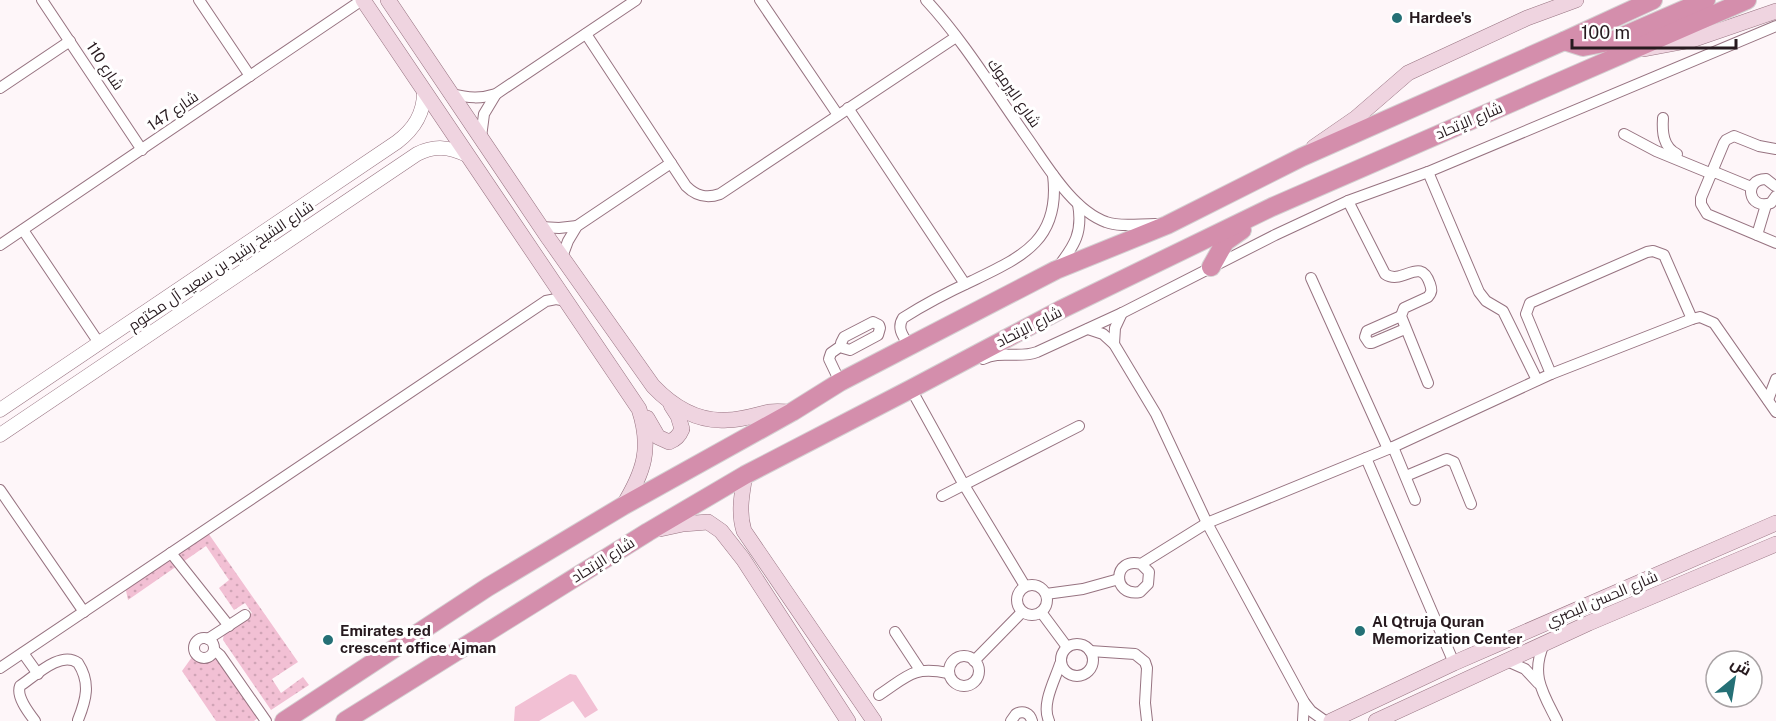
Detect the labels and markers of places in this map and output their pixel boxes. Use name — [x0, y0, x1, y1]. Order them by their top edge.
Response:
place label: Hardee's — [1409, 9, 1472, 26]
marker: Hardee's — [1390, 11, 1404, 25]
place label: Al Qtruja Quran Memorization Center — [1372, 613, 1522, 647]
place label: Emirates red crescent office Ajman — [340, 622, 496, 656]
marker: Al Qtruja Quran Memorization Center — [1353, 624, 1367, 638]
marker: Emirates red crescent office Ajman — [321, 633, 335, 647]

